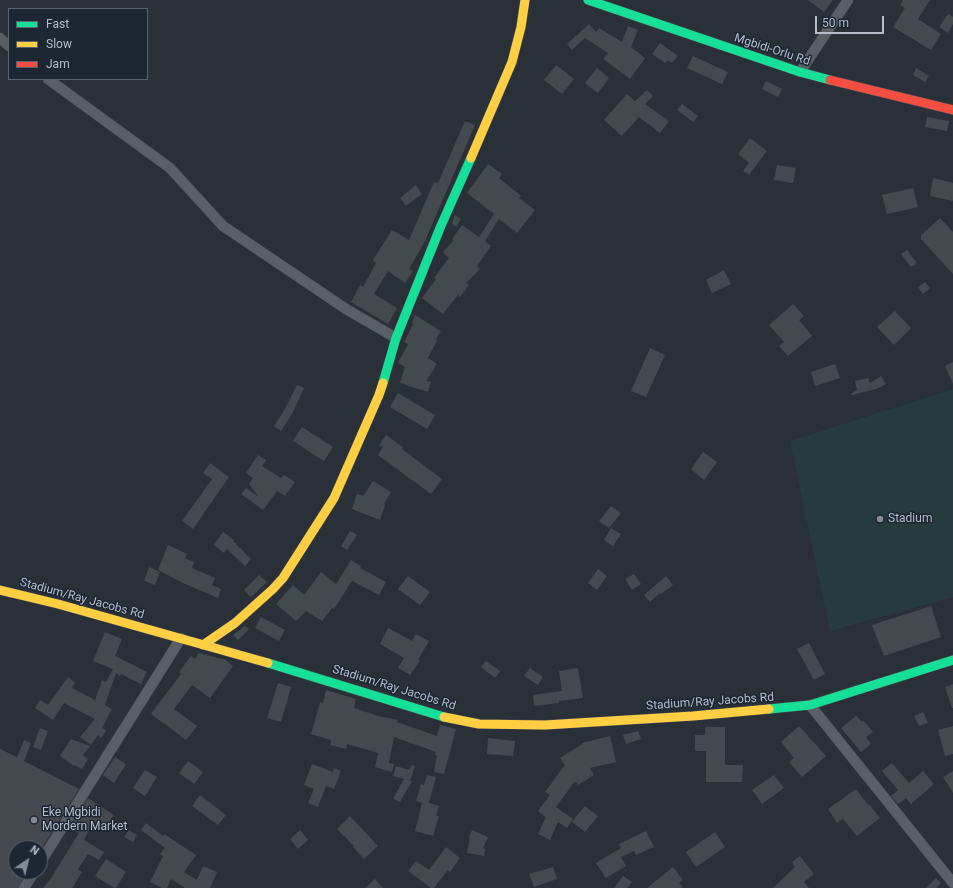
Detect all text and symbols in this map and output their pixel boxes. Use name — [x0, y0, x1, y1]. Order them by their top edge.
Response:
legend — [8, 8, 148, 80]
scale bar — [817, 8, 886, 34]
text: 50 m — [822, 16, 849, 30]
text: Fast — [46, 17, 69, 31]
street label: Mgbidi-Orlu Rd — [732, 31, 812, 69]
text: Slow — [46, 37, 72, 51]
text: Jam — [46, 57, 70, 71]
place label: Stadium — [888, 512, 932, 526]
marker: Stadium — [875, 514, 885, 524]
street label: Stadium/Ray Jacobs Rd — [18, 575, 146, 623]
street label: Stadium/Ray Jacobs Rd — [331, 662, 457, 714]
street label: Stadium/Ray Jacobs Rd — [646, 690, 774, 714]
place label: Eke Mgbidi Mordern Market — [42, 806, 127, 834]
marker: Eke Mgbidi Mordern Market — [29, 815, 39, 825]
north arrow — [8, 840, 48, 880]
text: N — [28, 843, 41, 858]

